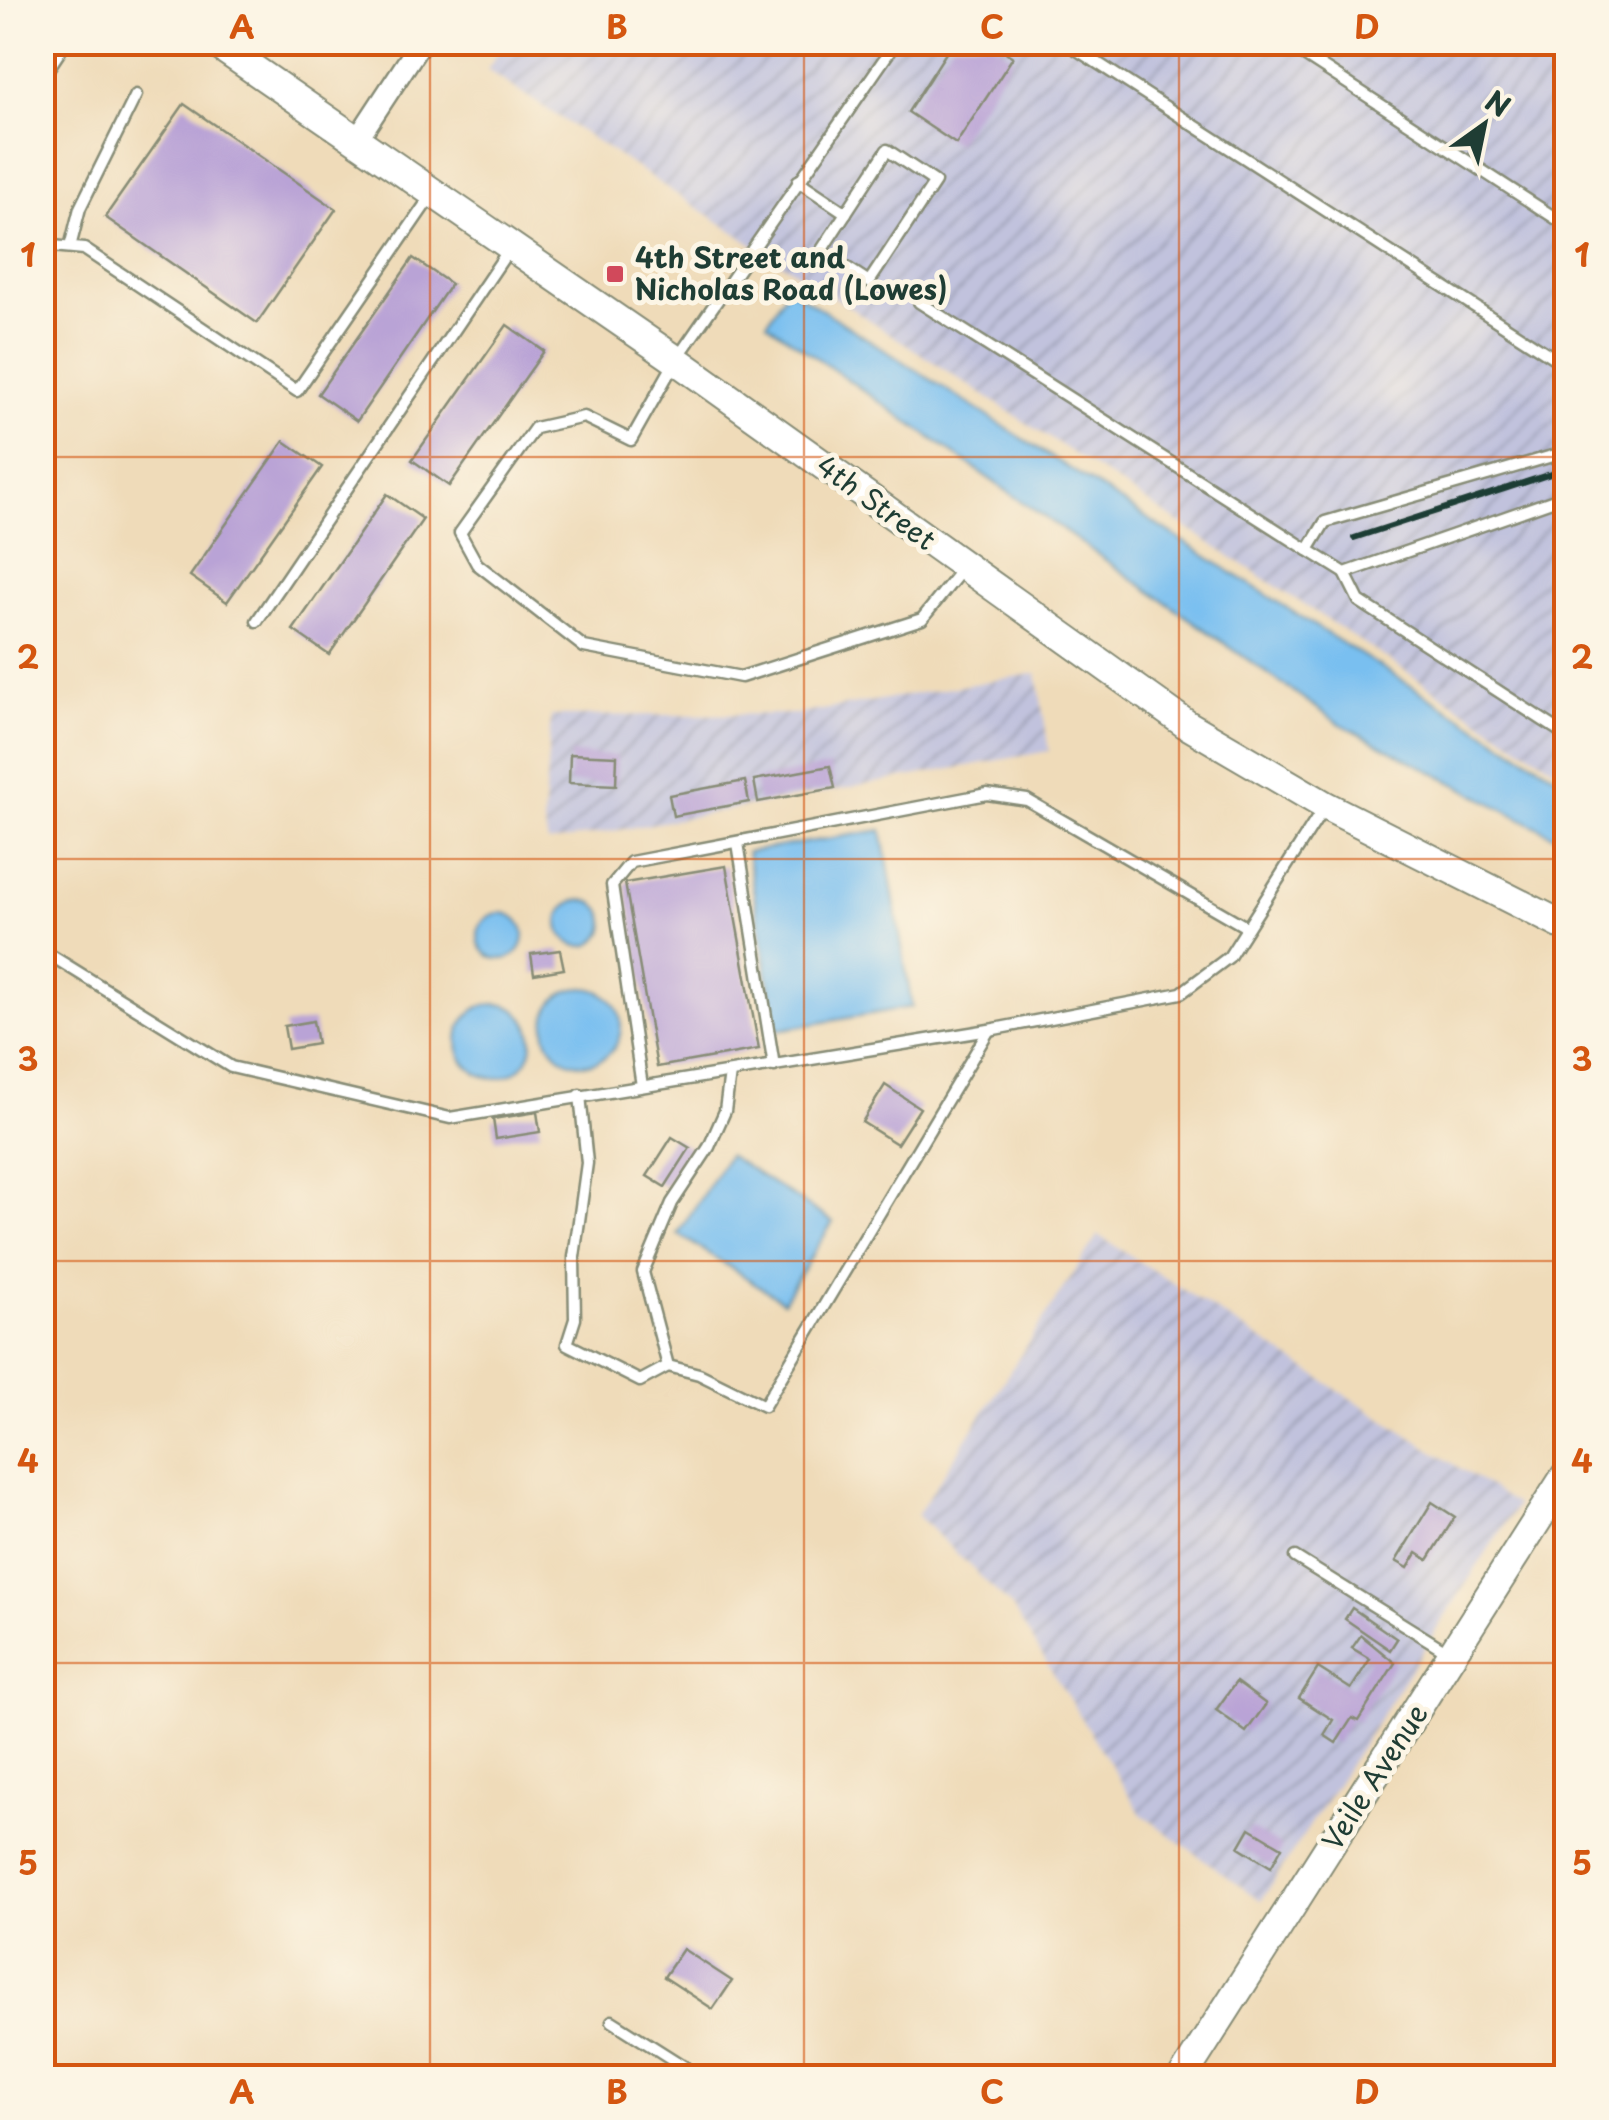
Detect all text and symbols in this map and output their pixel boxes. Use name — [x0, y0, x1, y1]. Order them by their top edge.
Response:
text: A — [229, 2, 255, 50]
text: B — [606, 2, 628, 50]
text: C — [980, 2, 1004, 50]
text: D — [1354, 2, 1380, 50]
north arrow — [1434, 75, 1534, 175]
text: N — [1477, 79, 1519, 127]
text: 1 — [20, 230, 36, 278]
text: 1 — [1574, 230, 1590, 278]
place label: 4th Street and Nicholas Road (Lowes) — [635, 235, 948, 310]
marker: 4th Street and Nicholas Road (Lowes) — [604, 263, 626, 285]
street label: 4th Street — [808, 444, 946, 560]
text: 2 — [17, 632, 39, 680]
text: 2 — [1571, 632, 1593, 680]
text: 3 — [18, 1034, 38, 1082]
text: 3 — [1572, 1034, 1592, 1082]
text: 4 — [17, 1436, 39, 1484]
text: 4 — [1571, 1436, 1593, 1484]
street label: Veile Avenue — [1310, 1694, 1437, 1858]
text: 5 — [18, 1838, 38, 1886]
text: 5 — [1572, 1838, 1592, 1886]
text: A — [229, 2067, 255, 2115]
text: B — [606, 2067, 628, 2115]
text: C — [980, 2067, 1004, 2115]
text: D — [1354, 2067, 1380, 2115]

